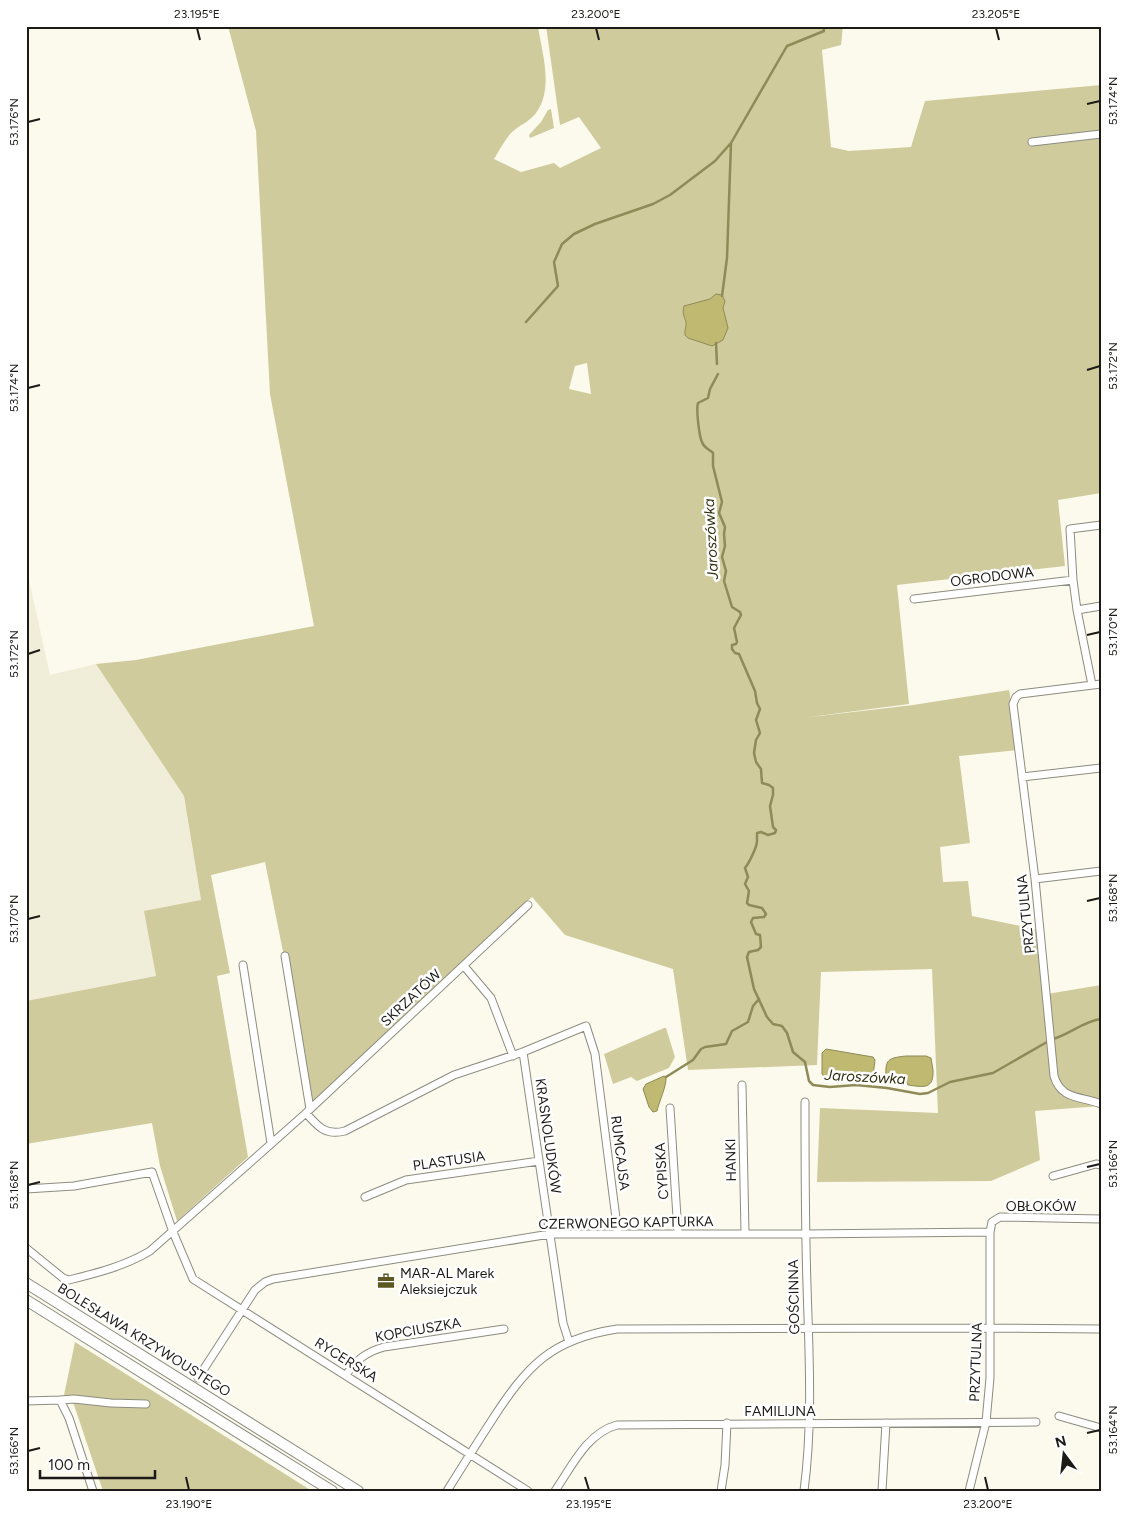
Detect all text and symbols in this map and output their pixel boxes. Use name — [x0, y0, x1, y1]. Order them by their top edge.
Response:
text: 23.195°E — [174, 7, 220, 21]
text: 23.200°E — [571, 7, 621, 21]
text: 23.205°E — [972, 7, 1020, 21]
text: 53.174°N — [1106, 77, 1120, 125]
text: 53.176°N — [7, 98, 21, 146]
text: 53.172°N — [1106, 342, 1120, 390]
text: 53.174°N — [7, 364, 21, 412]
water label: Jaroszówka — [700, 498, 722, 581]
street label: OGRODOWA — [949, 563, 1035, 591]
text: 53.170°N — [1106, 608, 1120, 656]
text: 53.172°N — [7, 630, 21, 678]
street label: PRZYTULNA — [1013, 873, 1039, 954]
text: 53.168°N — [1106, 874, 1120, 922]
text: 53.170°N — [7, 895, 21, 943]
street label: SKRZATÓW — [377, 965, 445, 1030]
water label: Jaroszówka — [823, 1066, 906, 1088]
street label: KRASNOLUDKÓW — [531, 1077, 565, 1195]
street label: RUMCAJSA — [607, 1115, 633, 1192]
street label: HANKI — [722, 1138, 740, 1182]
text: 53.166°N — [1106, 1140, 1120, 1188]
street label: CYPISKA — [651, 1141, 672, 1200]
street label: PLASTUSIA — [412, 1147, 487, 1174]
text: 53.168°N — [7, 1161, 21, 1209]
street label: OBŁOKÓW — [1006, 1198, 1077, 1215]
street label: CZERWONEGO KAPTURKA — [538, 1213, 714, 1233]
street label: GOŚCINNA — [785, 1259, 803, 1335]
place label: MAR-AL Marek Aleksiejczuk — [400, 1265, 494, 1298]
office icon: MAR-AL Marek Aleksiejczuk — [376, 1271, 396, 1291]
street label: BOLESŁAWA KRZYWOUSTEGO — [54, 1280, 234, 1400]
street label: KOPCIUSZKA — [374, 1314, 463, 1346]
street label: PRZYTULNA — [966, 1321, 986, 1402]
street label: RYCERSKA — [311, 1334, 381, 1386]
street label: FAMILIJNA — [744, 1403, 816, 1420]
text: 53.164°N — [1106, 1406, 1120, 1454]
text: 53.166°N — [7, 1427, 21, 1475]
north arrow — [1040, 1430, 1090, 1480]
text: N — [1053, 1432, 1068, 1452]
scale bar — [40, 1447, 155, 1479]
text: 100 m — [48, 1456, 90, 1474]
text: 23.190°E — [166, 1497, 212, 1511]
text: 23.195°E — [566, 1497, 612, 1511]
text: 23.200°E — [963, 1497, 1013, 1511]

